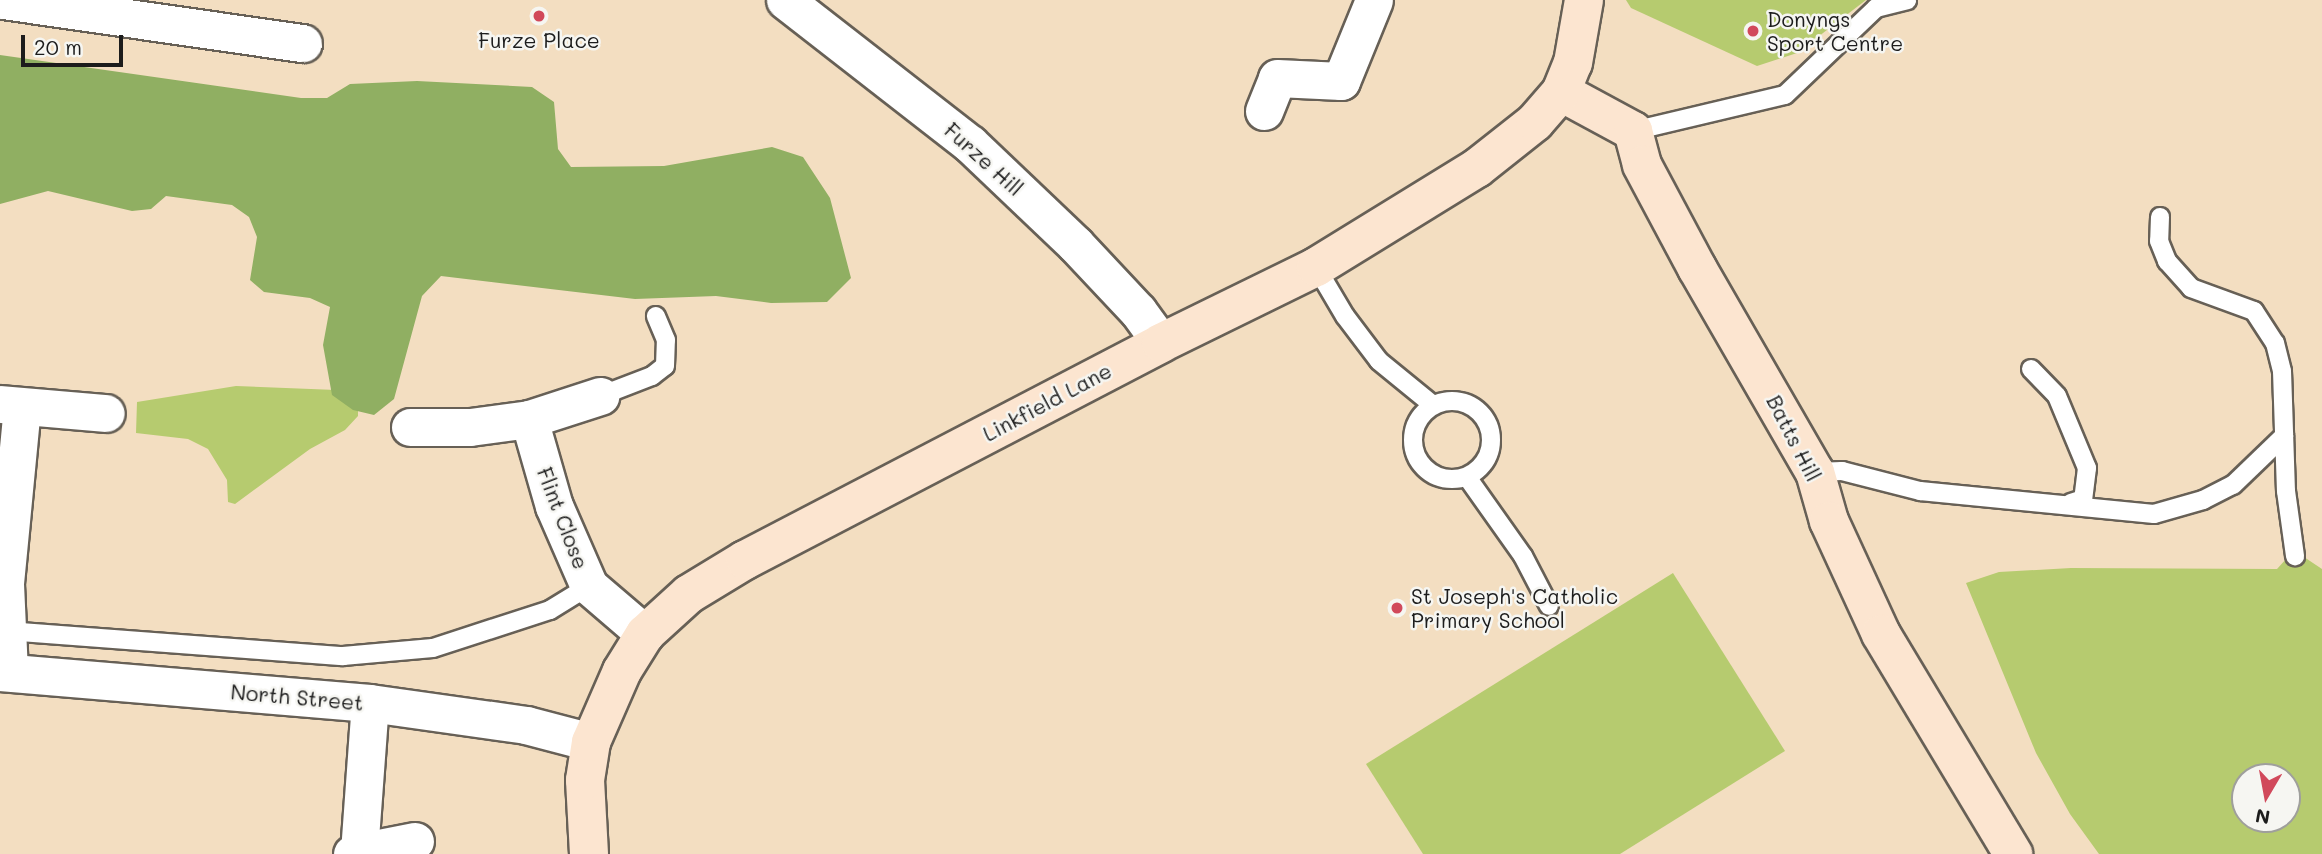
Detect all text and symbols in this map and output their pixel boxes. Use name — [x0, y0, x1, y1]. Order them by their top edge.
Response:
place label: Donyngs Sport Centre — [1767, 6, 1903, 56]
marker: Furze Place — [531, 8, 547, 24]
scale bar — [24, 21, 126, 65]
marker: Donyngs Sport Centre — [1745, 23, 1761, 39]
place label: Furze Place — [478, 27, 600, 53]
text: 20 m — [34, 33, 82, 60]
street label: Furze Hill — [939, 117, 1029, 201]
street label: Linkfield Lane — [978, 358, 1116, 446]
street label: Batts Hill — [1762, 391, 1826, 485]
street label: Flint Close — [532, 464, 594, 572]
place label: St Joseph's Catholic Primary School — [1411, 583, 1618, 633]
marker: St Joseph's Catholic Primary School — [1389, 600, 1405, 616]
street label: North Street — [230, 679, 364, 715]
north arrow — [2231, 763, 2301, 833]
text: N — [2253, 804, 2272, 831]

